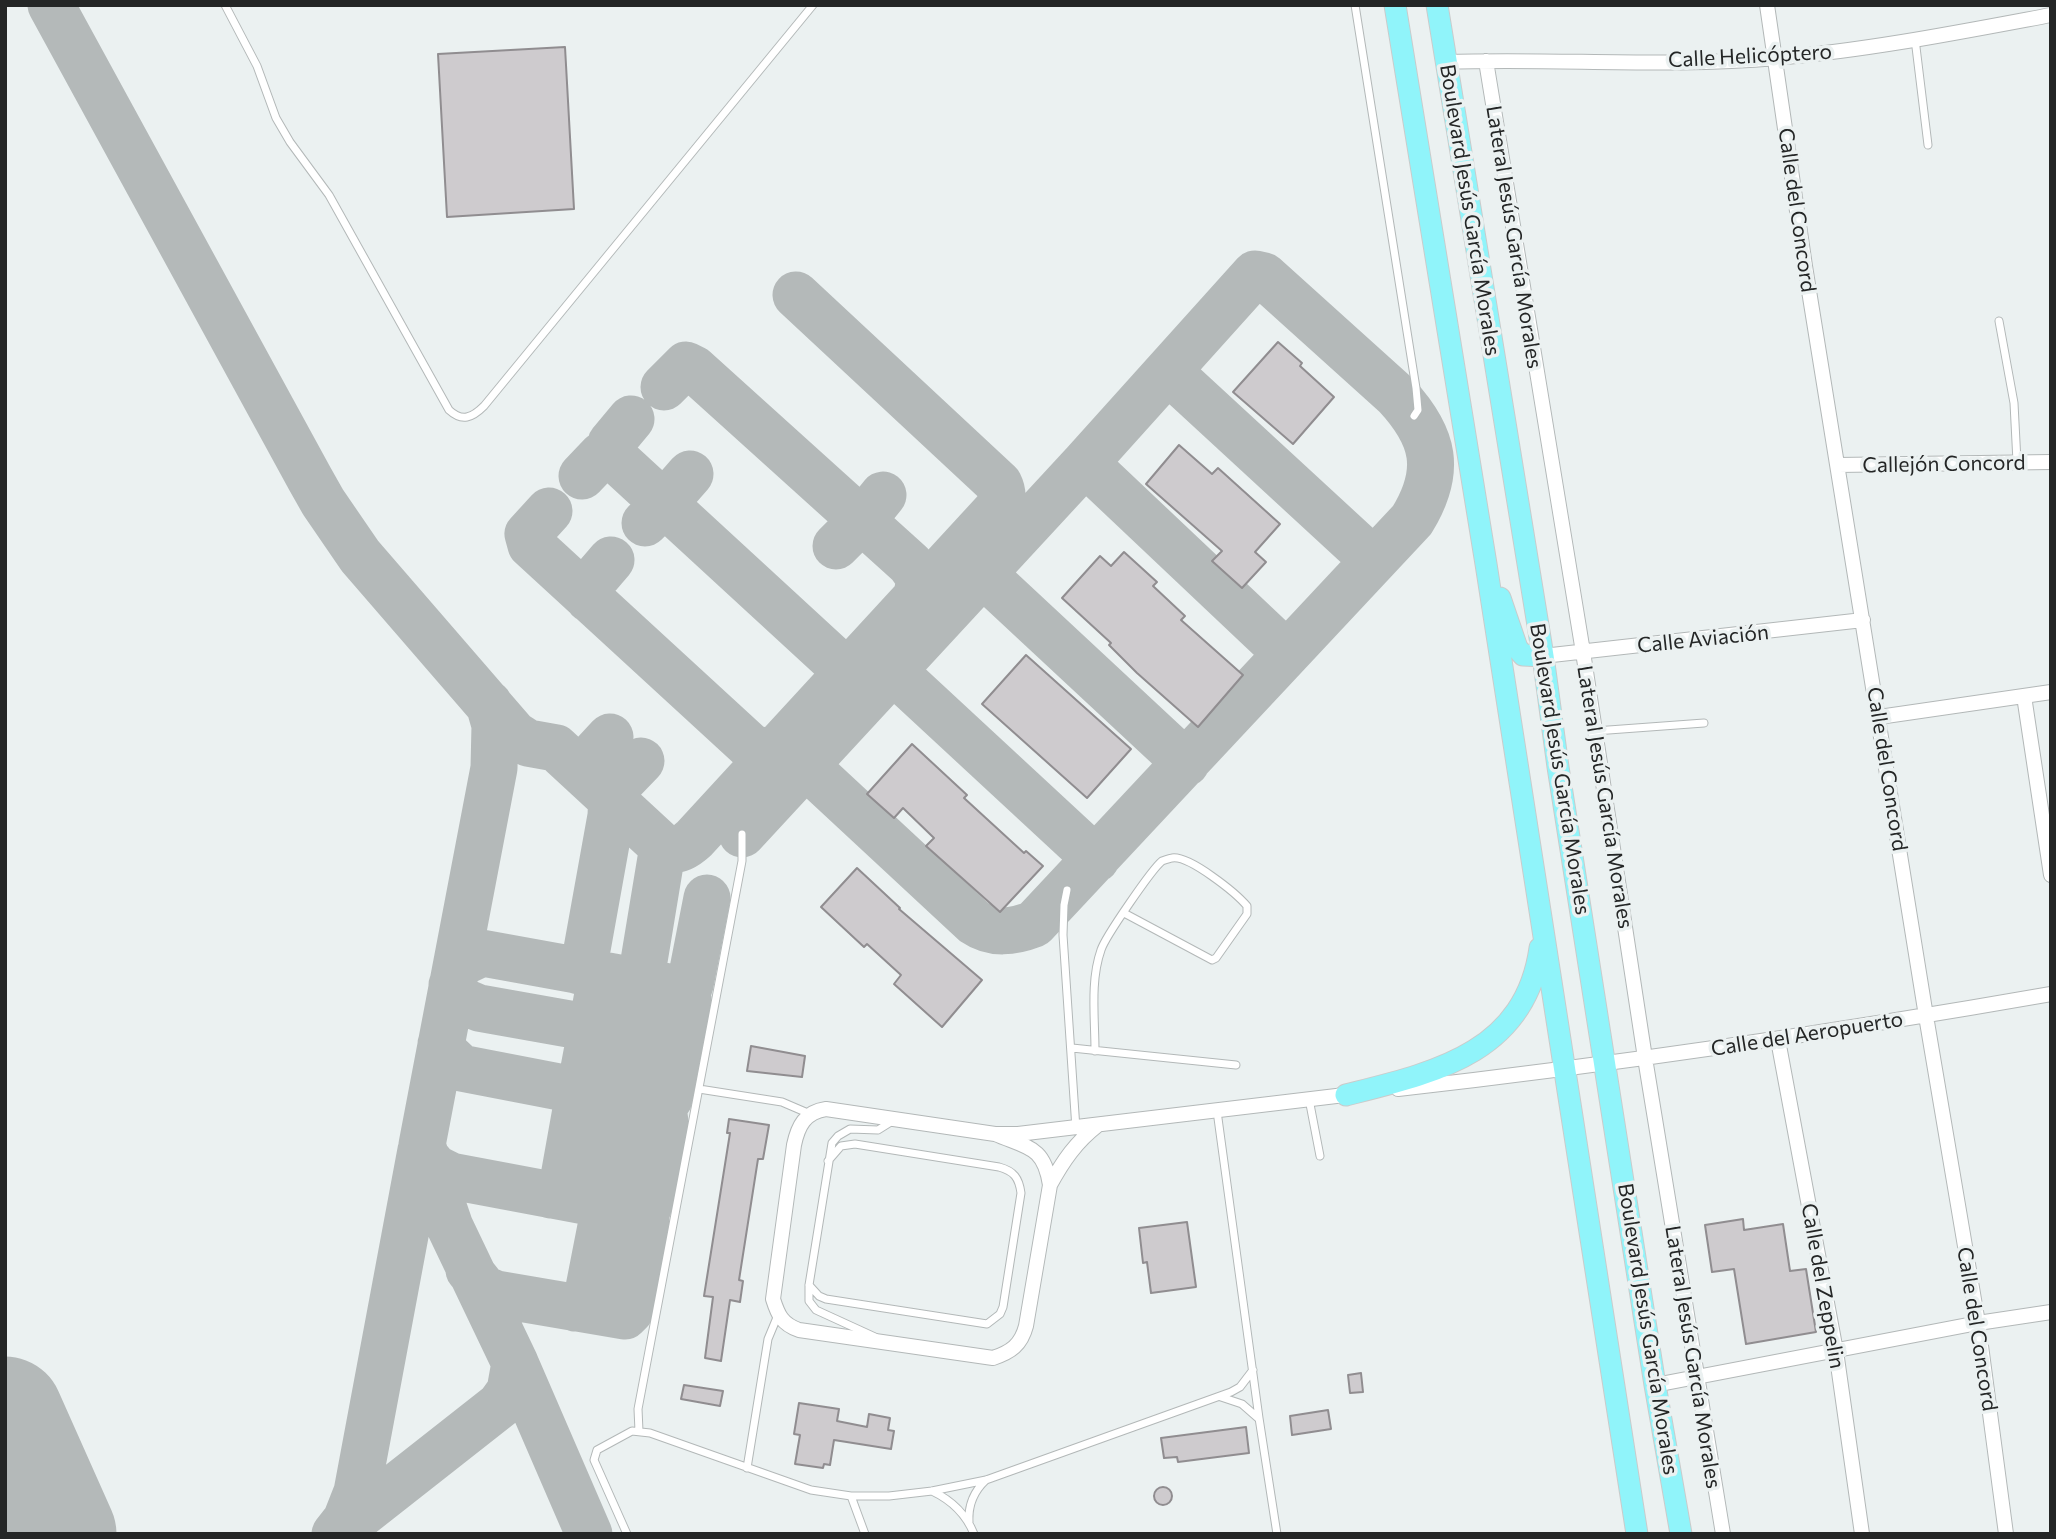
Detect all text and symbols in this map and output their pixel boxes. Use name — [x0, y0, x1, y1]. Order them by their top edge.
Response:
street label: Calle Helicóptero — [1667, 39, 1833, 73]
street label: Boulevard Jesús García Morales — [1435, 63, 1505, 357]
street label: Lateral Jesús García Morales — [1481, 104, 1547, 370]
street label: Calle del Concord — [1773, 126, 1821, 294]
street label: Callejón Concord — [1862, 450, 2026, 478]
street label: Calle Aviación — [1636, 620, 1770, 658]
street label: Boulevard Jesús García Morales — [1525, 622, 1595, 916]
street label: Lateral Jesús García Morales — [1572, 664, 1638, 930]
street label: Calle del Concord — [1862, 685, 1912, 853]
street label: Calle del Aeropuerto — [1709, 1006, 1905, 1062]
street label: Boulevard Jesús García Morales — [1613, 1182, 1683, 1476]
street label: Calle del Zeppelin — [1796, 1201, 1850, 1371]
street label: Lateral Jesús García Morales — [1660, 1224, 1726, 1490]
street label: Calle del Concord — [1952, 1245, 2002, 1413]

